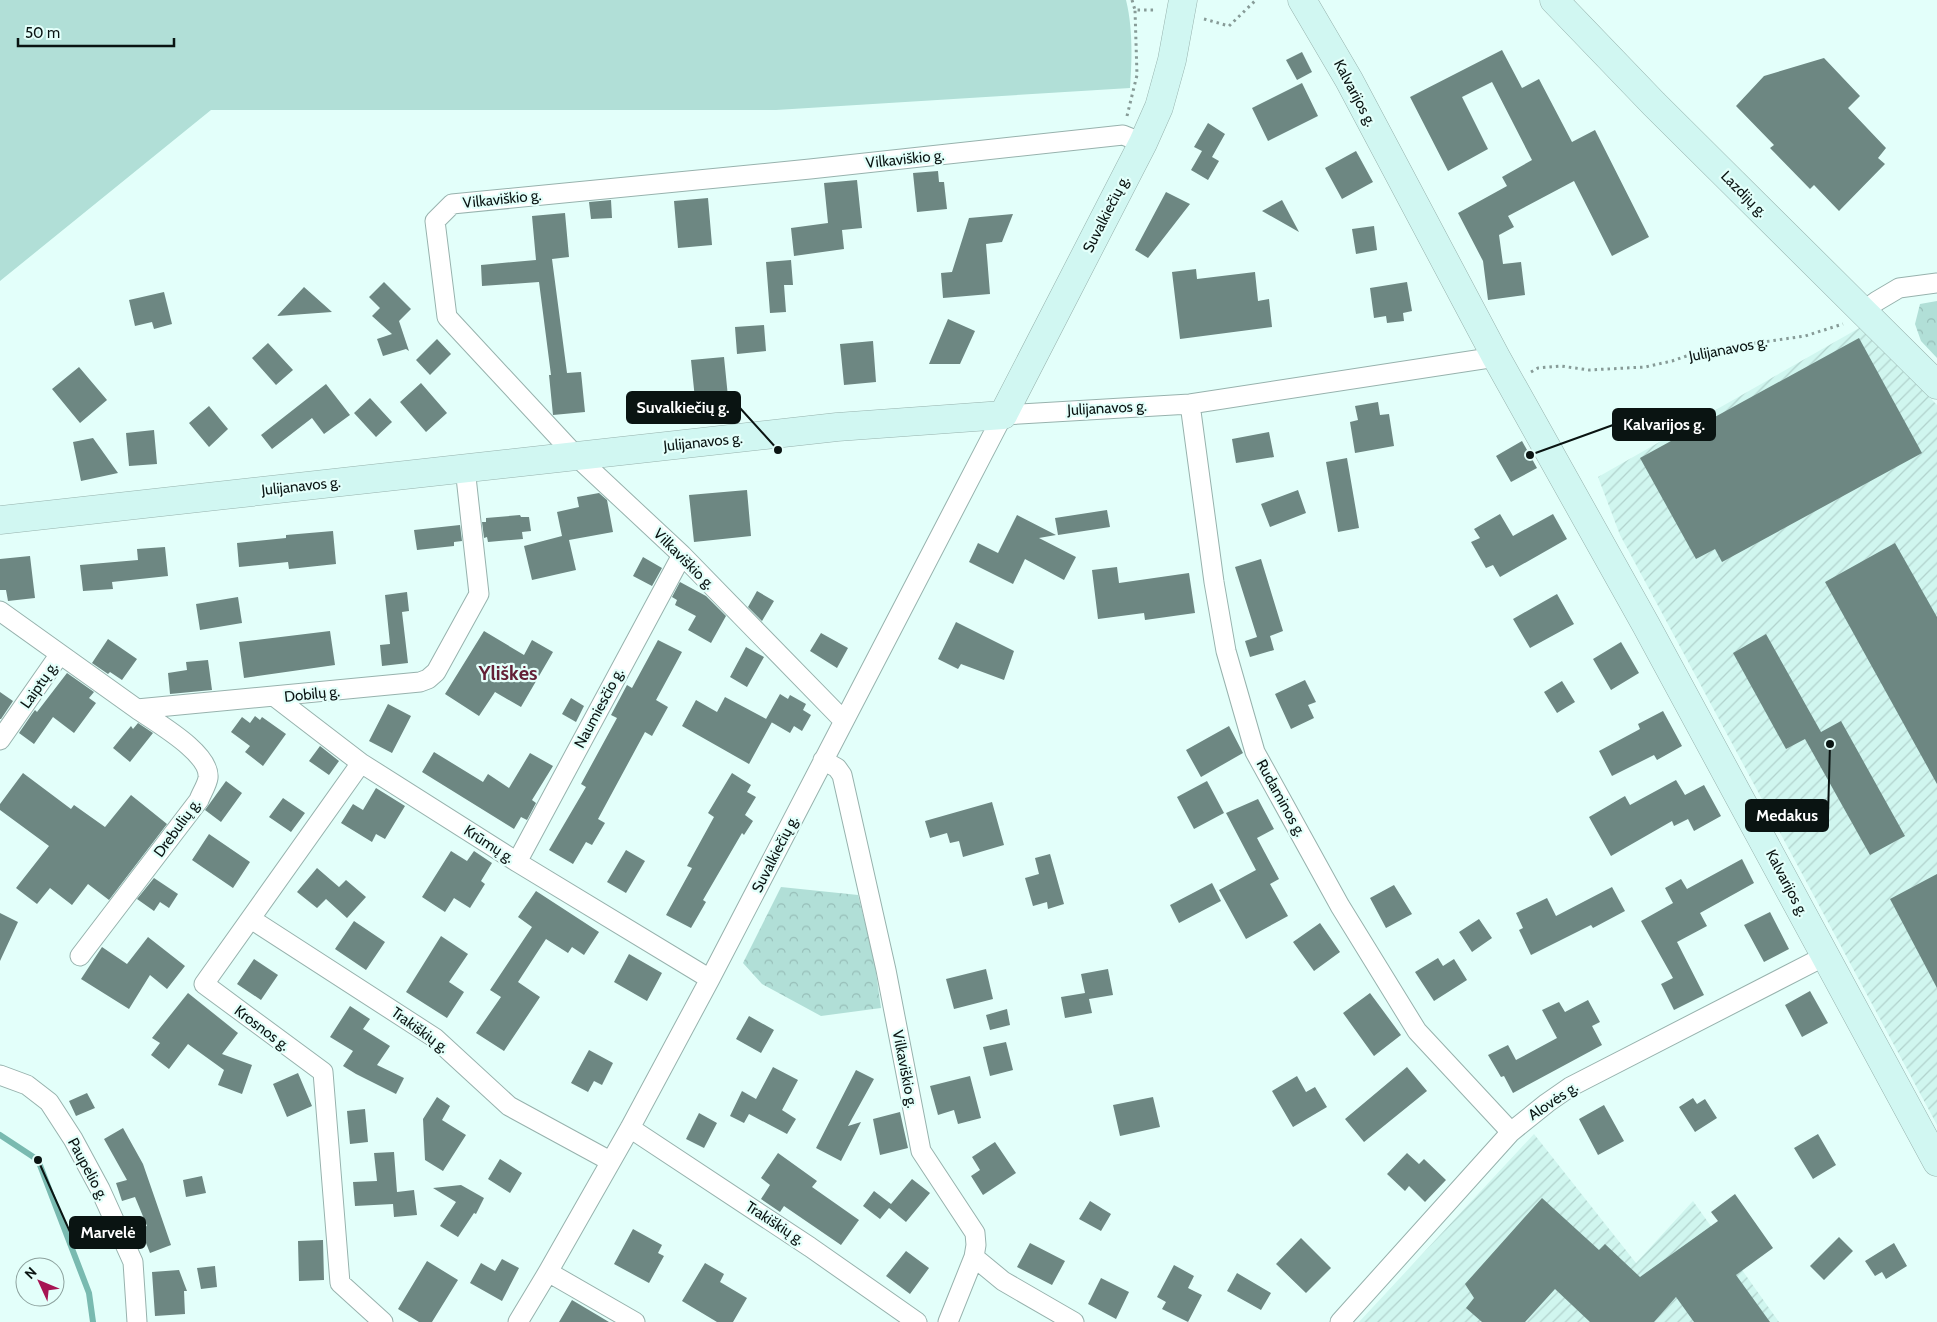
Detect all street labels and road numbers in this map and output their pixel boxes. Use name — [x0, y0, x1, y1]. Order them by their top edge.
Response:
street label: Kalvarijos g. — [1330, 56, 1380, 130]
street label: Vilkaviškio g. — [865, 146, 945, 172]
street label: Lazdijų g. — [1717, 167, 1771, 221]
street label: Suvalkiečių g. — [1079, 173, 1133, 255]
street label: Vilkaviškio g. — [462, 186, 542, 212]
street label: Julijanavos g. — [1686, 333, 1769, 366]
street label: Julijanavos g. — [1066, 397, 1147, 419]
street label: Julijanavos g. — [661, 429, 744, 455]
street label: Julijanavos g. — [259, 473, 342, 499]
street label: Vilkaviškio g. — [650, 525, 718, 593]
street label: Laiptų g. — [16, 658, 62, 712]
street label: Naumiesčio g. — [570, 665, 628, 751]
street label: Dobilų g. — [283, 682, 341, 706]
street label: Rudaminos g. — [1252, 756, 1310, 840]
street label: Drebulių g. — [150, 795, 204, 861]
street label: Suvalkiečių g. — [748, 813, 802, 895]
street label: Krūmų g. — [461, 821, 517, 867]
street label: Kalvarijos g. — [1762, 846, 1812, 920]
street label: Krosnos g. — [231, 1001, 293, 1055]
street label: Trakiškių g. — [388, 1003, 452, 1057]
street label: Vilkaviškio g. — [889, 1029, 921, 1109]
street label: Alovės g. — [1525, 1078, 1581, 1124]
street label: Paupelio g. — [64, 1135, 112, 1203]
street label: Trakiškių g. — [742, 1197, 808, 1249]

